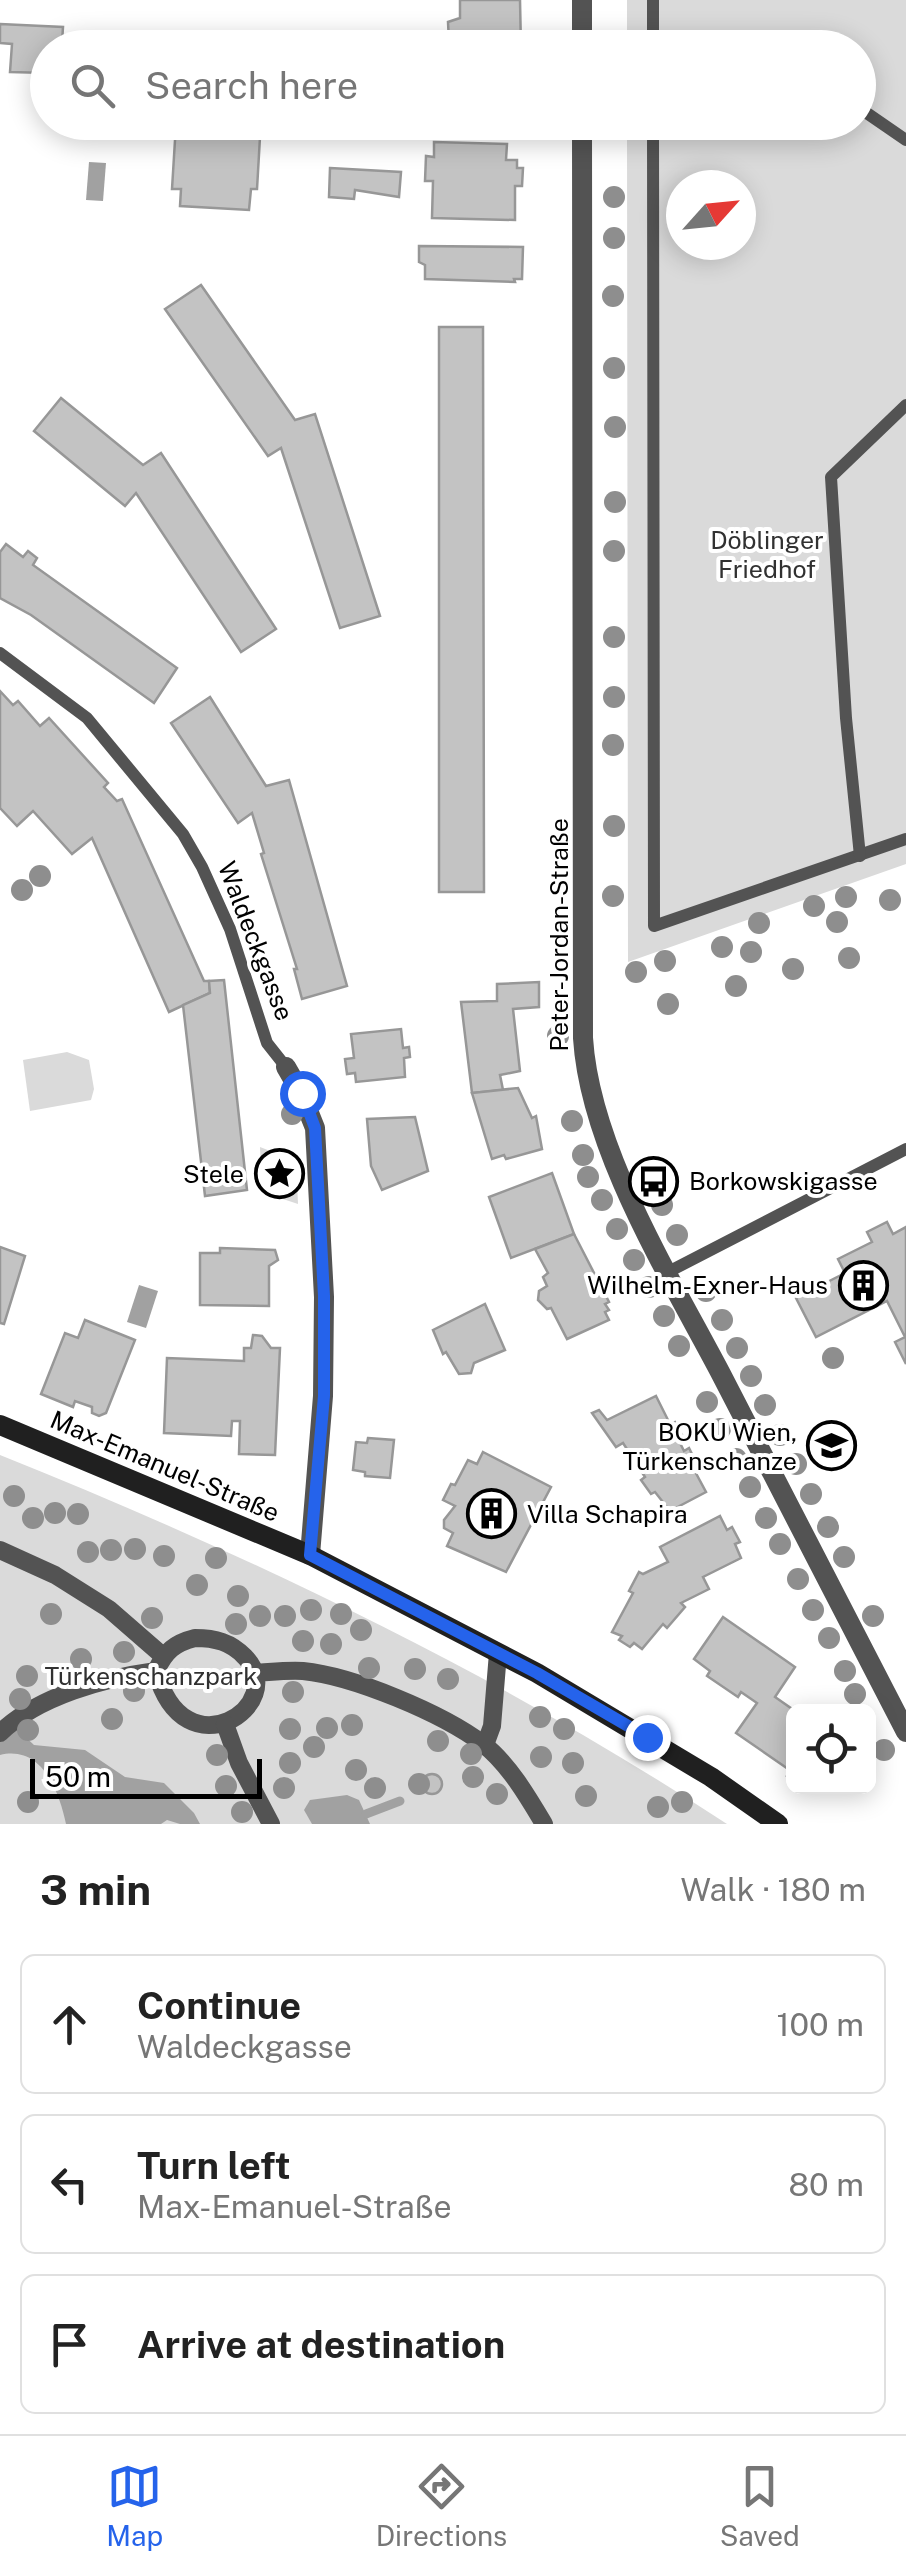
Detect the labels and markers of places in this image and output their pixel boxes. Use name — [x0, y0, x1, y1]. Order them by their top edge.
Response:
place icon: Stele — [253, 1148, 305, 1200]
bus stop icon: Borkowskigasse — [628, 1155, 680, 1207]
place label: Stele — [183, 1159, 244, 1189]
place label: Borkowskigasse — [689, 1166, 878, 1196]
building icon: Wilhelm-Exner-Haus — [837, 1259, 889, 1311]
place label: Wilhelm-Exner-Haus — [587, 1270, 828, 1300]
place label: BOKU Wien, Türkenschanze — [622, 1417, 797, 1476]
school or university icon: BOKU Wien, Türkenschanze — [806, 1420, 858, 1472]
building icon: Villa Schapira — [466, 1488, 518, 1540]
place label: Villa Schapira — [527, 1499, 687, 1529]

